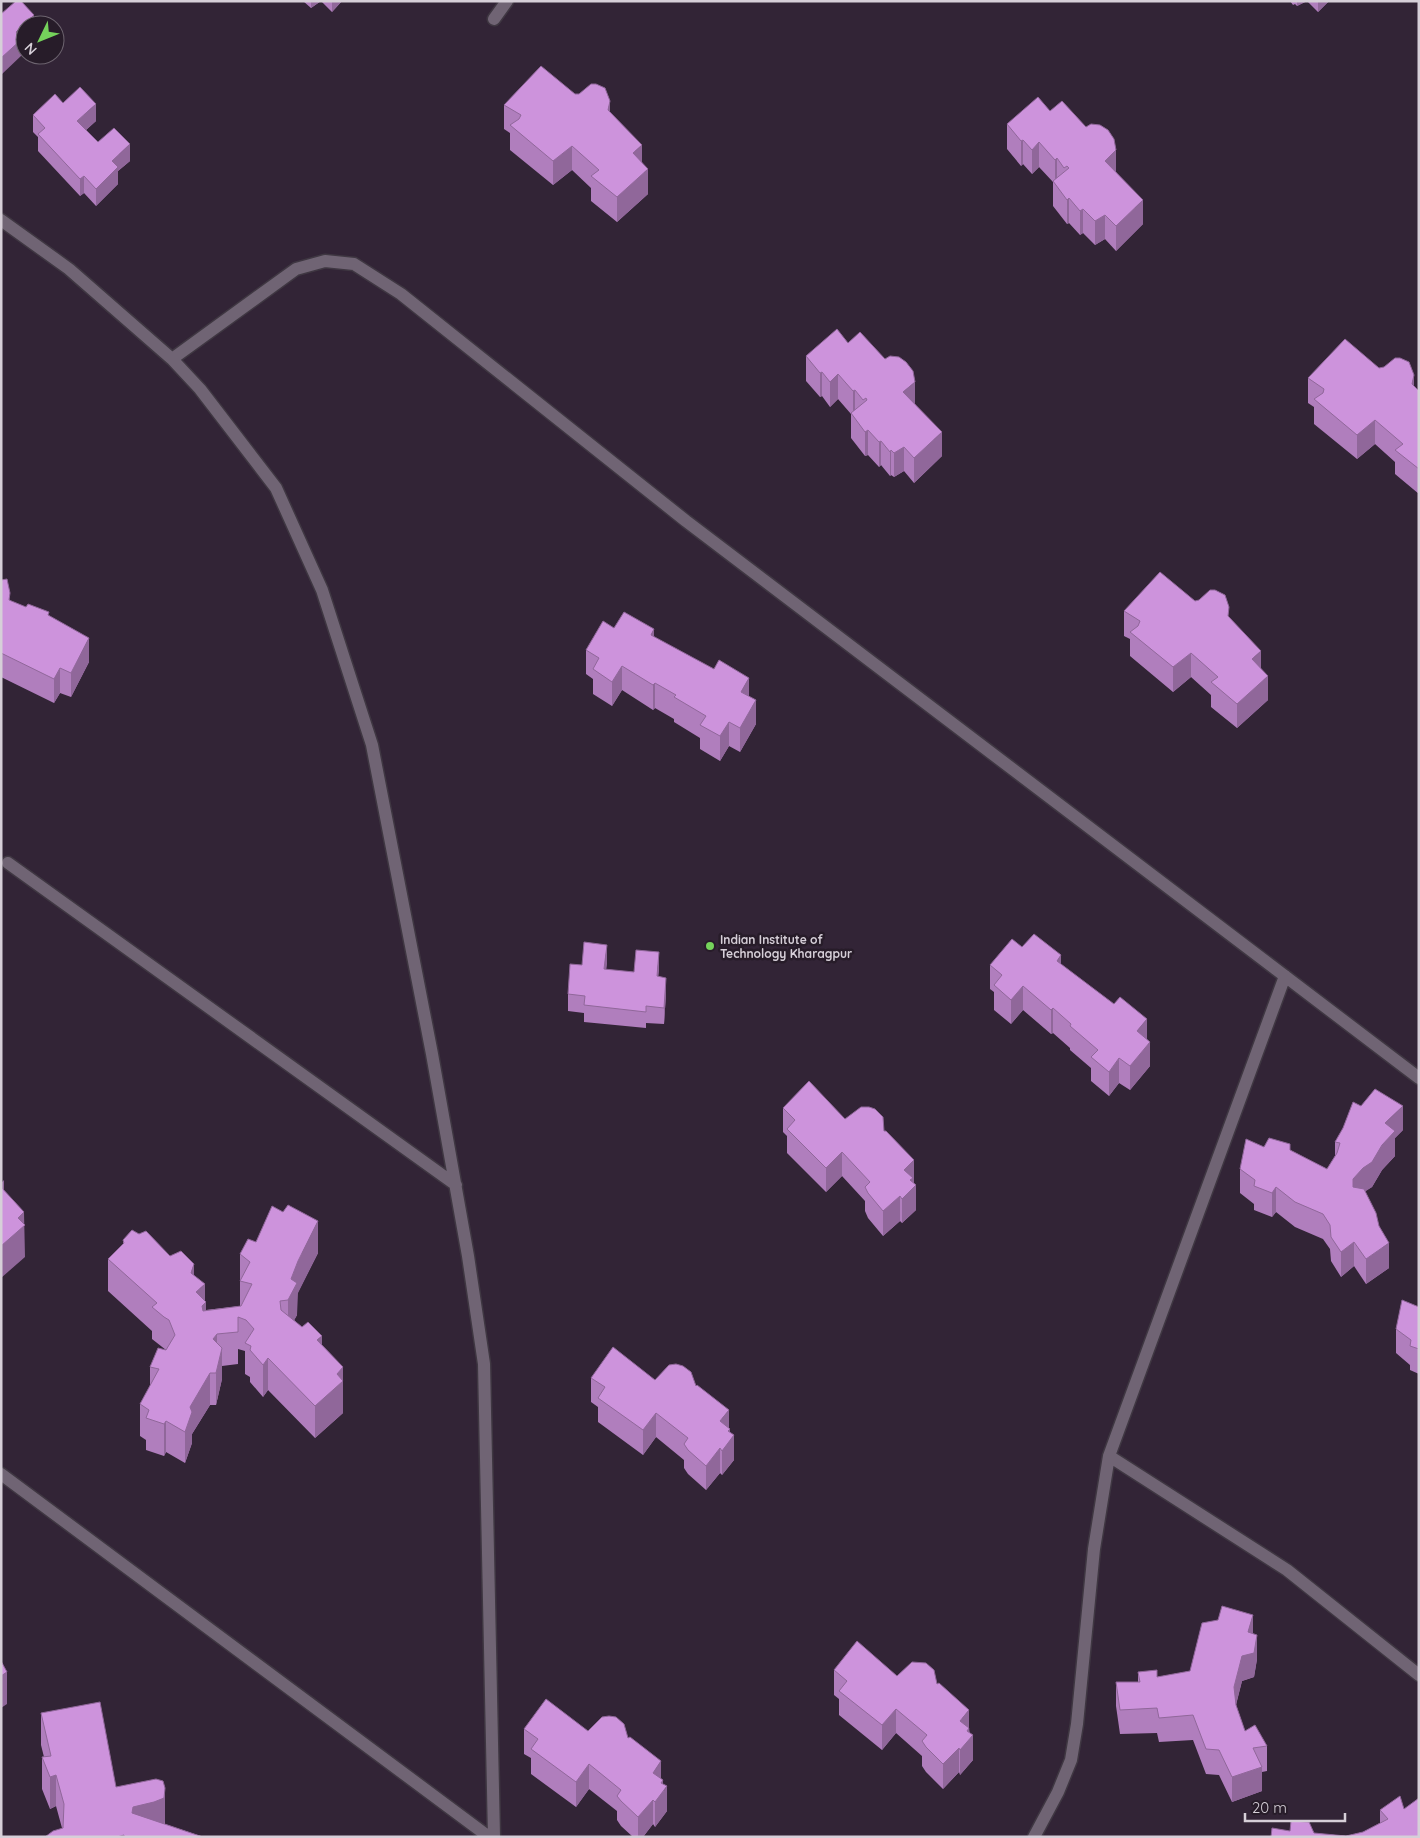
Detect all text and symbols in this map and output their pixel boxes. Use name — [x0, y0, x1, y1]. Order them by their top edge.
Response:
north arrow — [15, 15, 65, 65]
text: N — [20, 39, 41, 59]
place label: Indian Institute of Technology Kharagpur — [720, 932, 852, 961]
marker: Indian Institute of Technology Kharagpur — [704, 940, 716, 952]
scale bar — [1245, 1790, 1345, 1822]
text: 20 m — [1252, 1798, 1287, 1817]

